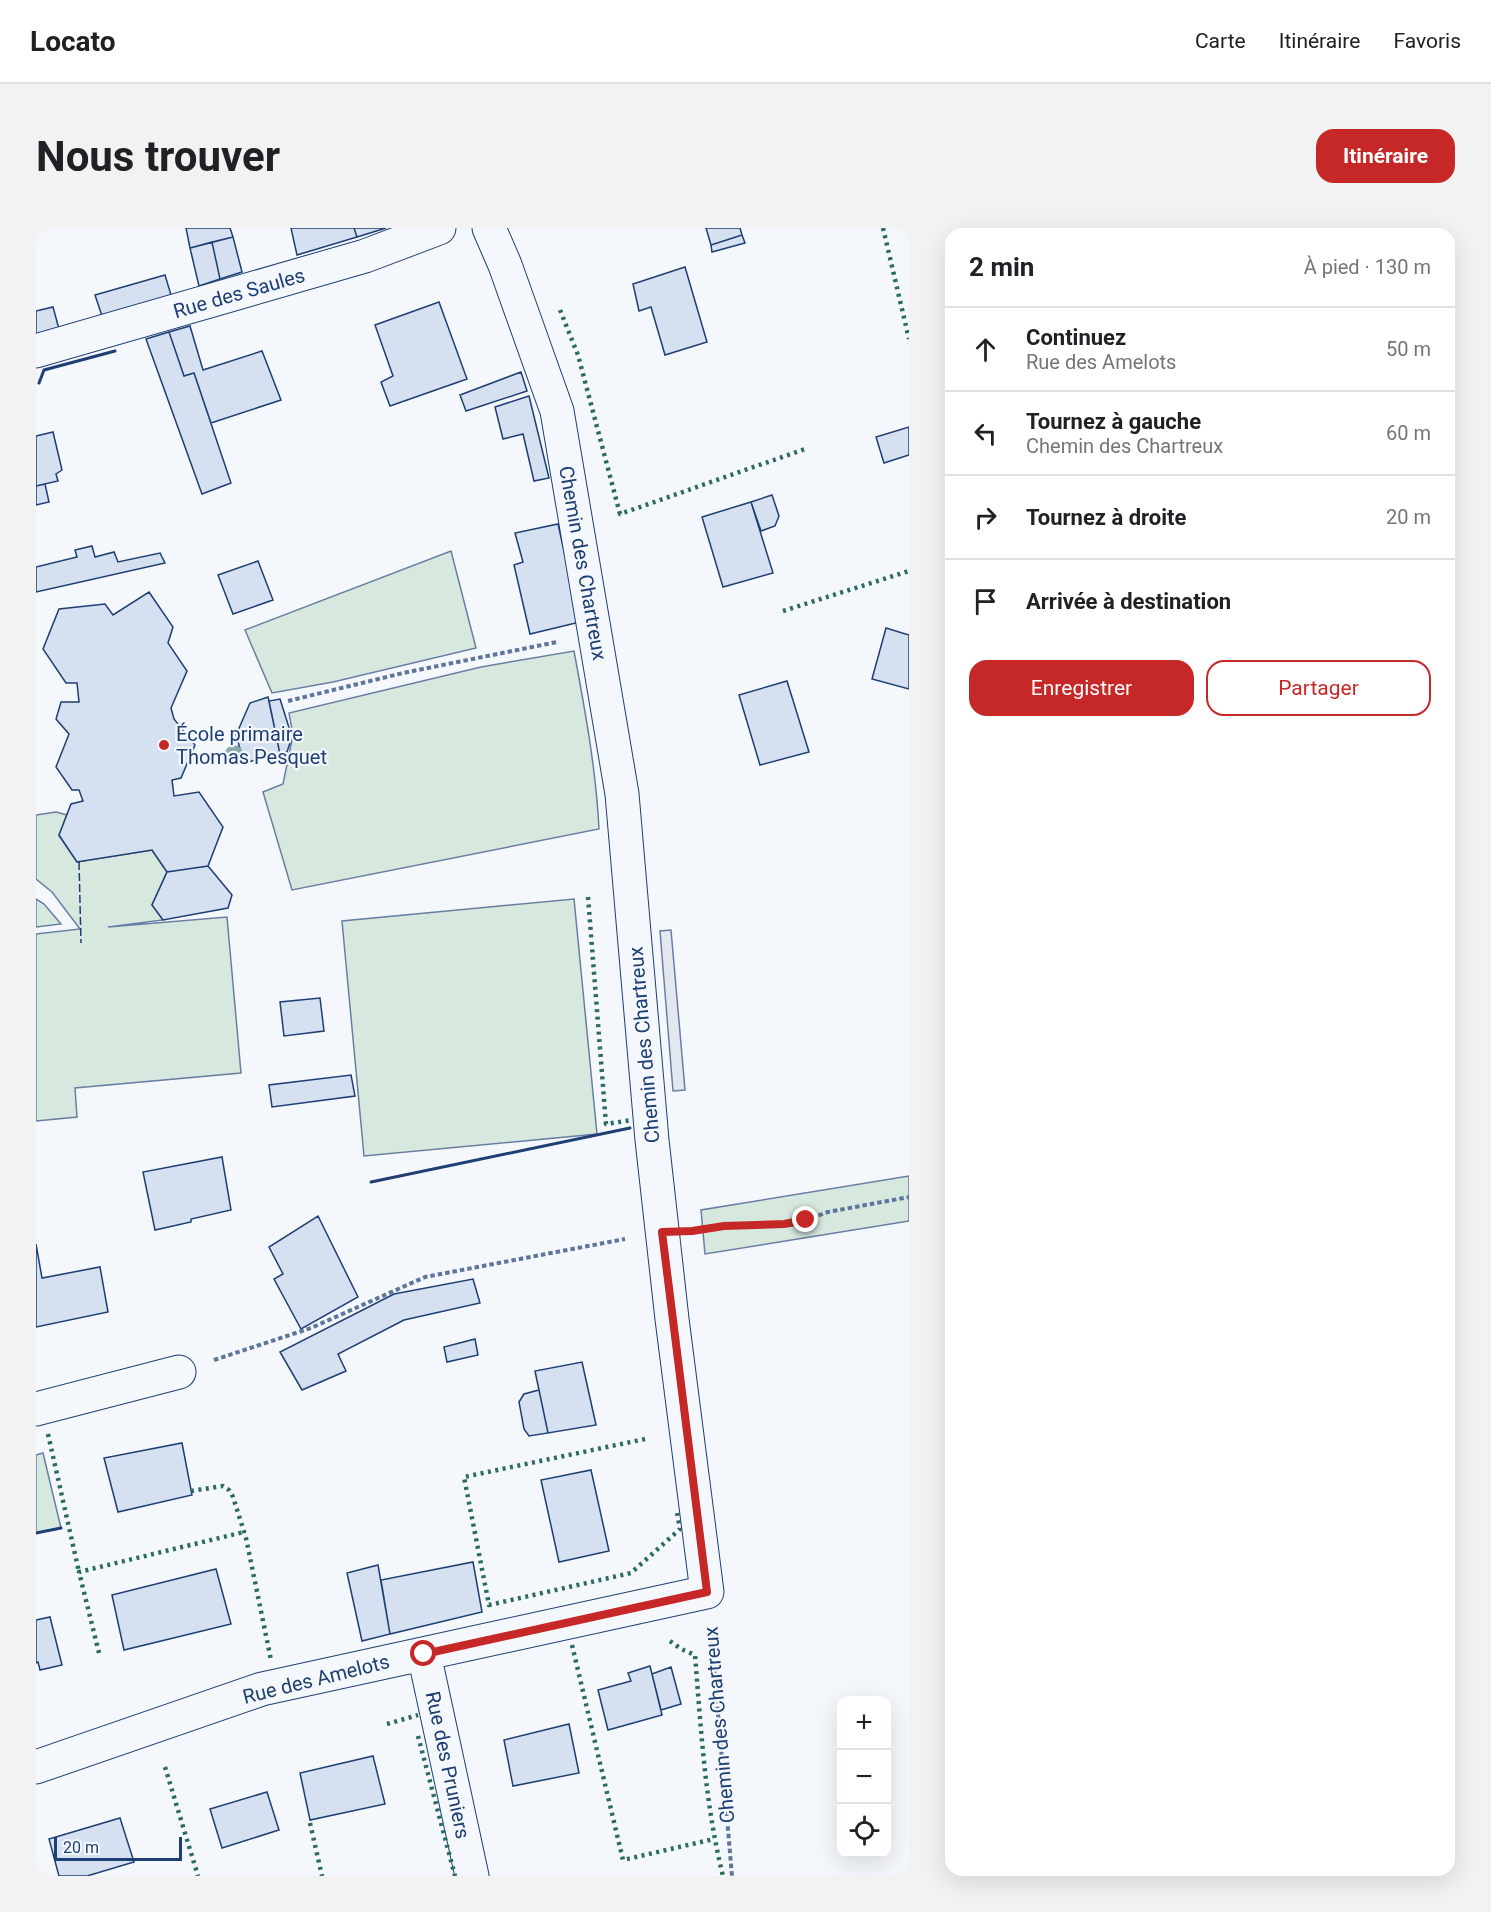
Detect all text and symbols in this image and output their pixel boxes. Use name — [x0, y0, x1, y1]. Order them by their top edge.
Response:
text: Locato — [30, 25, 115, 58]
text: Carte — [1195, 29, 1246, 53]
text: Itinéraire — [1279, 29, 1360, 53]
text: Favoris — [1393, 29, 1461, 53]
button: Itinéraire — [1316, 129, 1455, 183]
text: Nous trouver — [36, 132, 280, 181]
text: 2 min — [969, 252, 1034, 282]
text: À pied · 130 m — [1304, 255, 1431, 279]
street label: Rue des Saules — [170, 263, 308, 323]
text: Continuez — [1026, 325, 1126, 350]
icon: ahead — [969, 333, 1002, 366]
text: 50 m — [1386, 337, 1431, 361]
text: Rue des Amelots — [1026, 350, 1176, 374]
text: Tournez à gauche — [1026, 409, 1201, 434]
icon: left — [969, 417, 1002, 450]
text: 60 m — [1386, 421, 1431, 445]
text: Chemin des Chartreux — [1026, 434, 1223, 458]
street label: Chemin des Chartreux — [554, 464, 612, 662]
icon: right — [969, 501, 1002, 534]
text: Tournez à droite — [1026, 505, 1186, 530]
text: 20 m — [1386, 505, 1431, 529]
icon: arrive — [969, 585, 1002, 618]
text: Arrivée à destination — [1026, 589, 1231, 614]
button: Enregistrer — [969, 660, 1194, 716]
button: Partager — [1206, 660, 1431, 716]
place label: École primaire Thomas Pesquet — [176, 722, 327, 769]
marker: École primaire Thomas Pesquet — [157, 738, 171, 752]
street label: Chemin des Chartreux — [623, 946, 665, 1144]
route end — [792, 1206, 818, 1232]
street label: Chemin des Chartreux — [698, 1626, 740, 1824]
route start — [410, 1640, 436, 1666]
street label: Rue des Amelots — [240, 1649, 392, 1709]
street label: Rue des Pruniers — [421, 1689, 475, 1841]
map controls — [837, 1696, 891, 1858]
button: + — [837, 1696, 891, 1750]
button: − — [837, 1750, 891, 1804]
button: locate — [837, 1804, 891, 1858]
scale bar — [54, 1834, 182, 1862]
text: 20 m — [63, 1838, 99, 1857]

